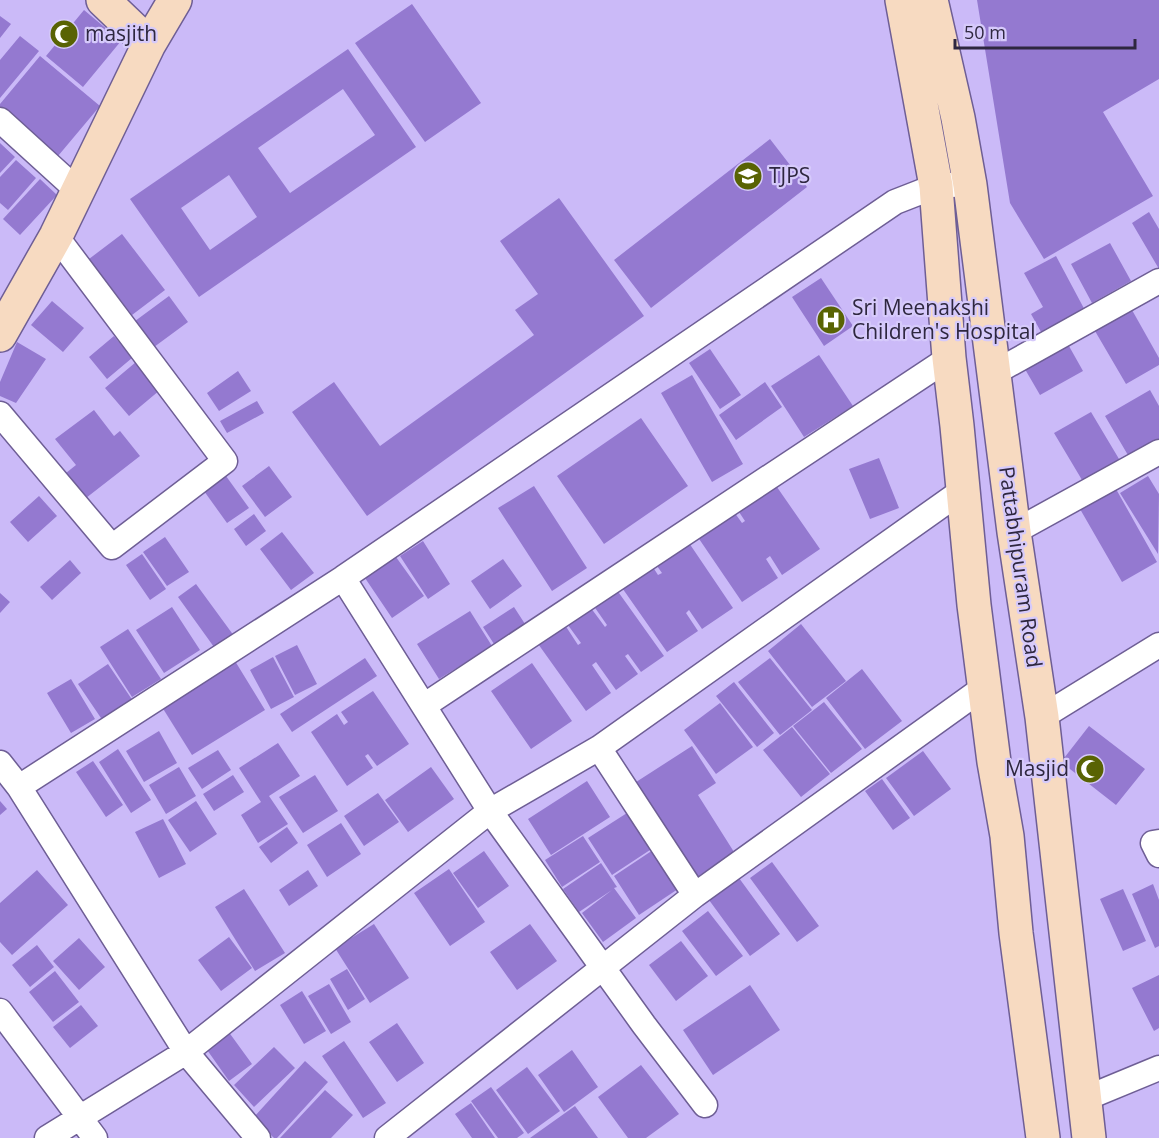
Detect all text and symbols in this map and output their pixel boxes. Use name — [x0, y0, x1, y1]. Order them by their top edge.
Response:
scale bar — [955, 12, 1135, 50]
mosque icon: masjith — [48, 18, 80, 50]
place label: masjith — [85, 19, 157, 47]
text: 50 m — [964, 20, 1006, 44]
school or university icon: TJPS — [732, 160, 764, 192]
place label: TJPS — [769, 161, 810, 189]
place label: Sri Meenakshi Children's Hospital — [852, 293, 1036, 345]
hospital icon: Sri Meenakshi Children's Hospital — [815, 304, 847, 336]
street label: Pattabhipuram Road — [993, 464, 1049, 669]
mosque icon: Masjid — [1074, 753, 1106, 785]
place label: Masjid — [1005, 754, 1069, 782]

